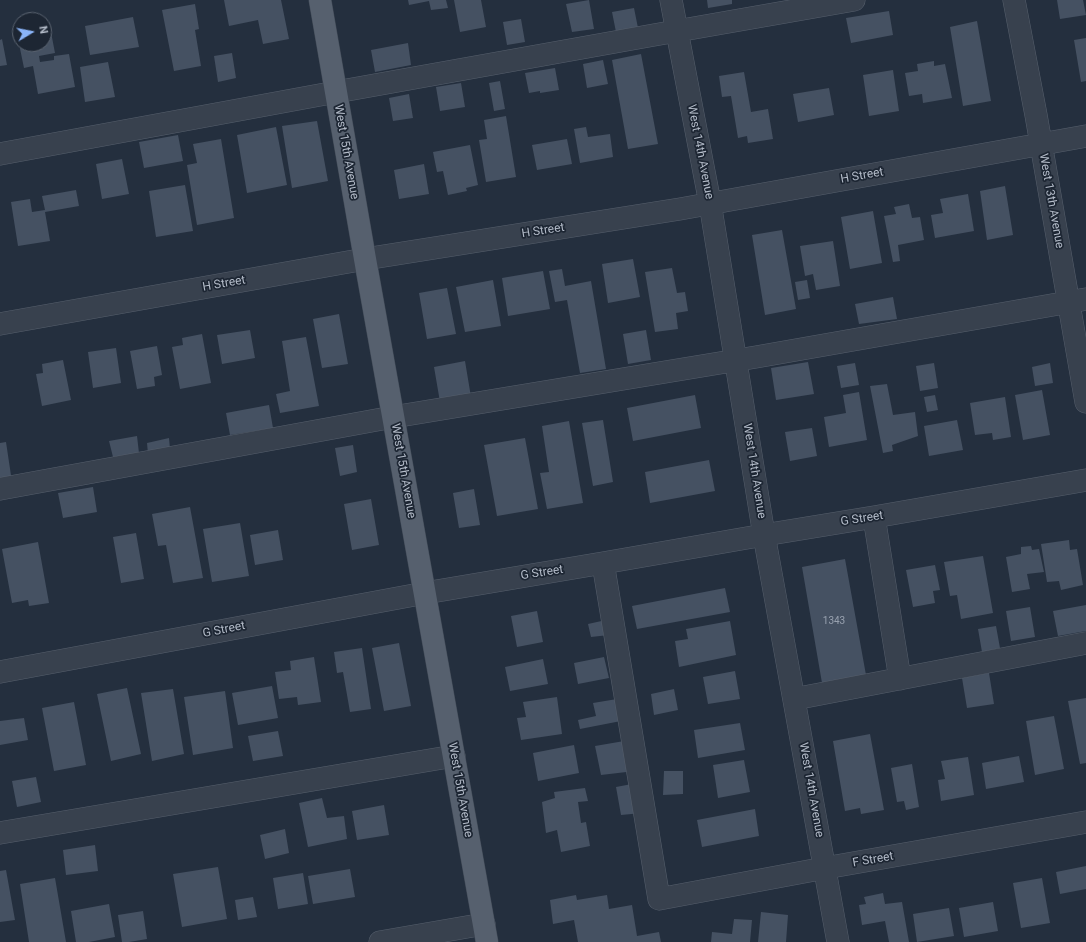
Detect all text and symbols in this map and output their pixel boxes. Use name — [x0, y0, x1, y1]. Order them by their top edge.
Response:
north arrow — [12, 12, 52, 52]
text: N — [36, 25, 50, 35]
street label: West 15th Avenue — [331, 103, 361, 201]
street label: West 14th Avenue — [684, 103, 716, 201]
street label: West 13th Avenue — [1036, 152, 1066, 250]
street label: H Street — [839, 165, 885, 187]
street label: H Street — [521, 221, 565, 241]
street label: H Street — [201, 273, 247, 295]
street label: West 15th Avenue — [388, 422, 418, 520]
street label: West 14th Avenue — [739, 422, 769, 520]
street label: G Street — [840, 509, 884, 529]
street label: G Street — [520, 563, 564, 583]
house number: 1343 — [823, 615, 845, 627]
street label: G Street — [202, 619, 246, 641]
street label: West 15th Avenue — [445, 741, 475, 839]
street label: West 14th Avenue — [796, 741, 826, 839]
street label: F Street — [851, 849, 895, 871]

